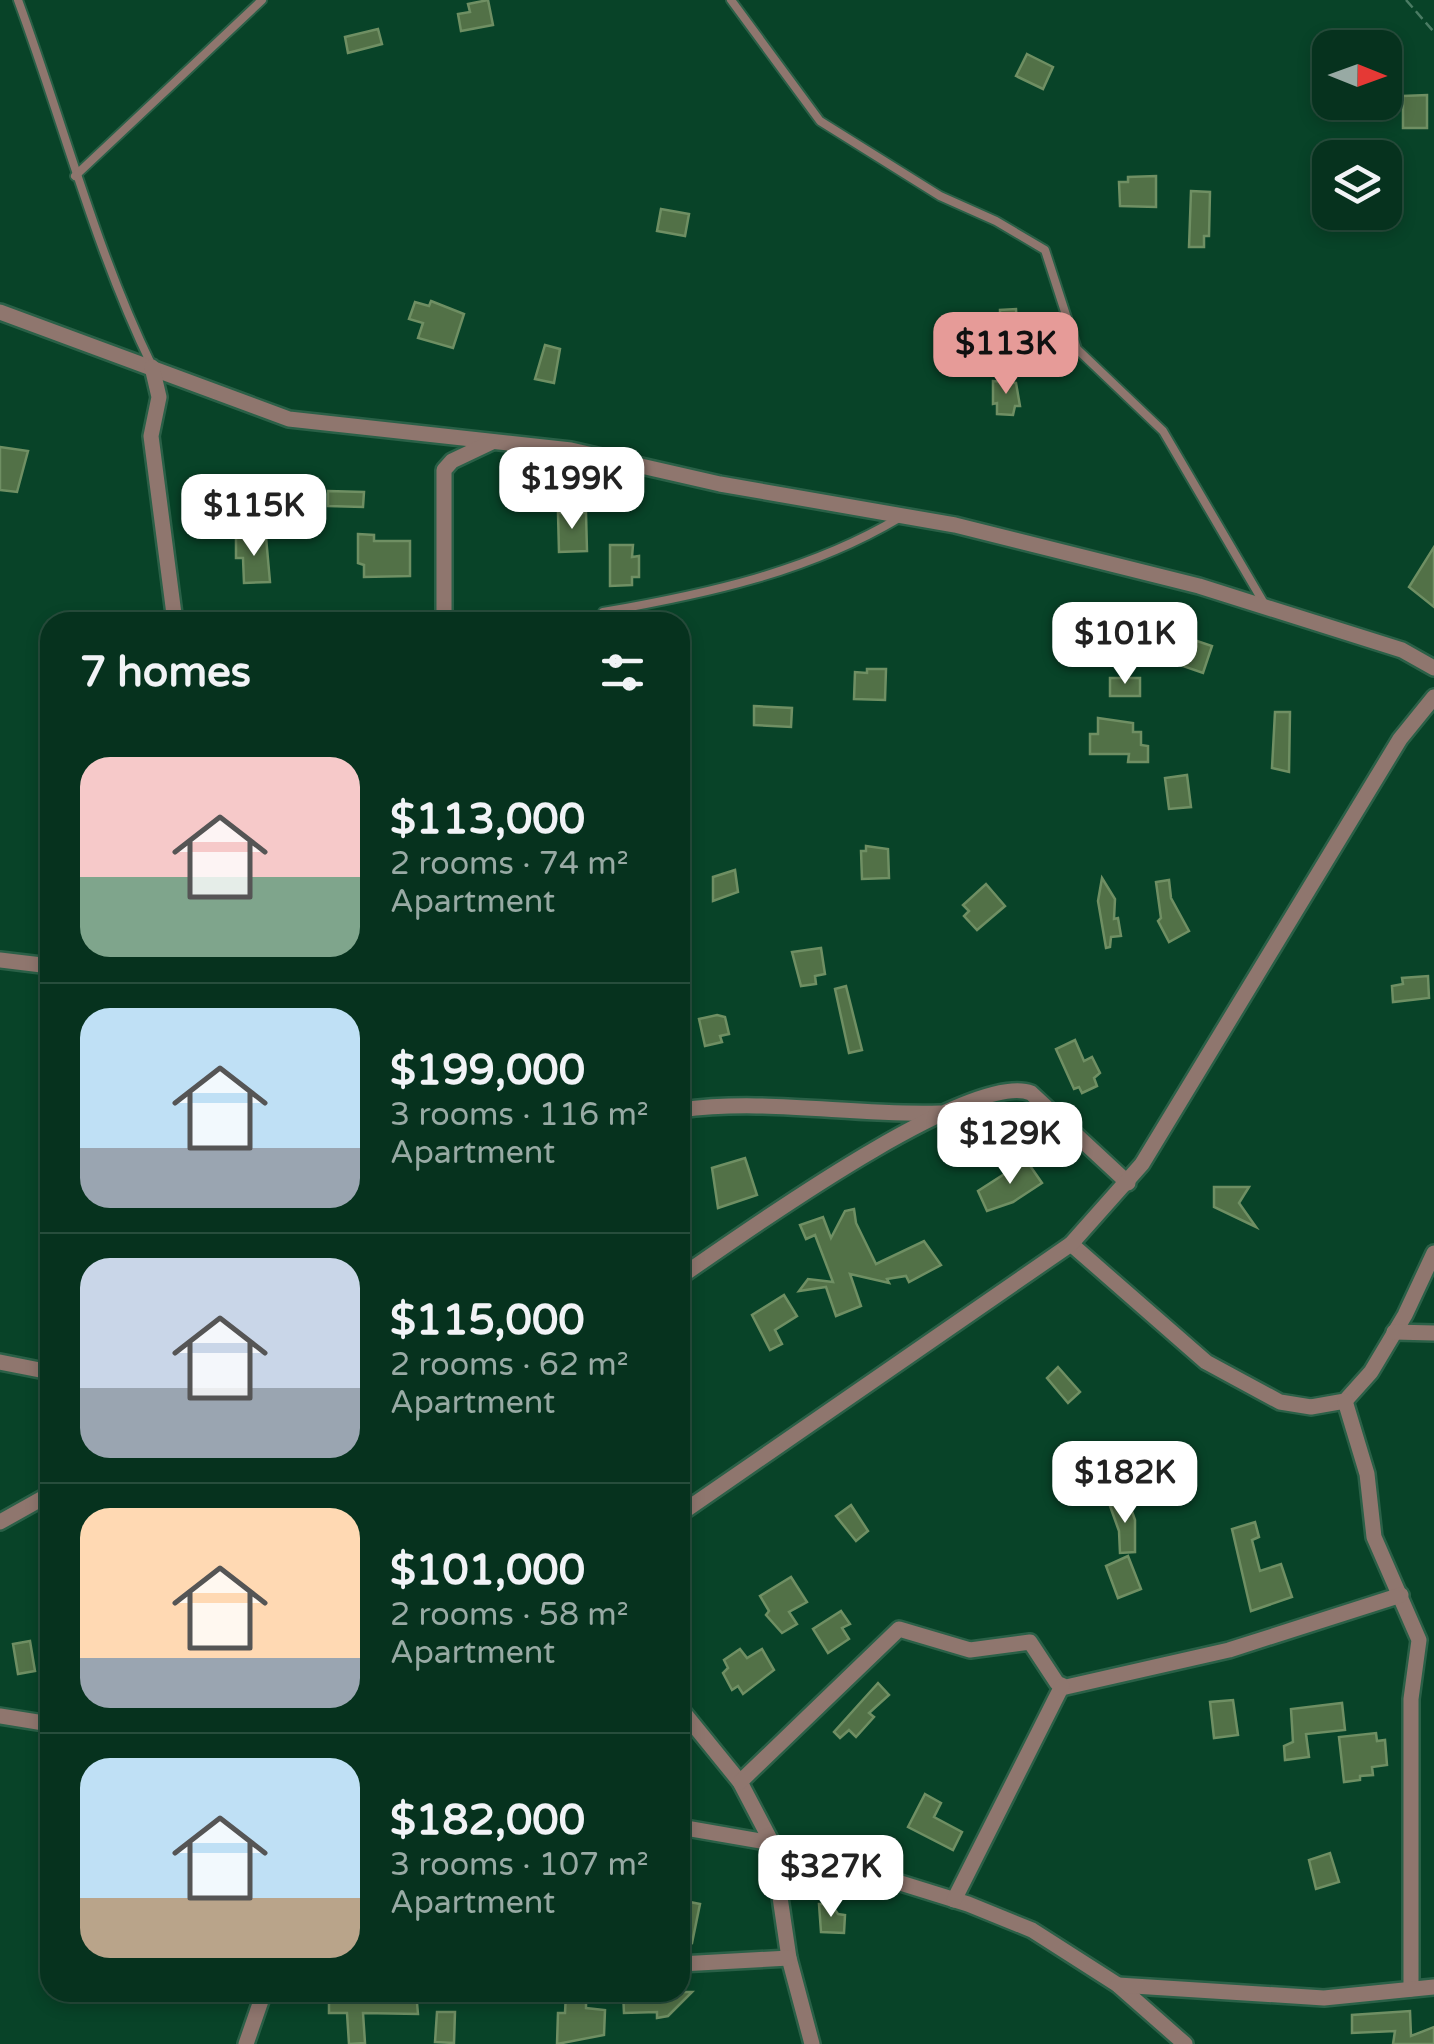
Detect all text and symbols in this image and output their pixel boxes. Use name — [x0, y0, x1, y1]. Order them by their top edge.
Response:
north arrow — [1312, 30, 1402, 120]
map controls — [1312, 30, 1402, 230]
button: layers — [1312, 140, 1402, 230]
pin: $113K — [936, 312, 1076, 397]
text: $113K — [955, 325, 1057, 363]
pin: $199K — [502, 447, 642, 532]
text: $199K — [521, 460, 623, 498]
pin: $115K — [184, 474, 324, 559]
text: $115K — [203, 487, 305, 525]
pin: $101K — [1055, 602, 1195, 687]
text: $101K — [1074, 615, 1176, 653]
icon: filters — [595, 645, 650, 700]
text: 7 homes — [80, 647, 251, 698]
text: $113,000 — [390, 794, 585, 845]
icon: home — [160, 797, 280, 917]
text: 2 rooms · 74 m² — [390, 845, 629, 883]
text: Apartment — [390, 883, 555, 921]
text: $199,000 — [390, 1045, 585, 1096]
icon: home — [160, 1048, 280, 1168]
text: 3 rooms · 116 m² — [390, 1096, 649, 1134]
pin: $129K — [940, 1102, 1080, 1187]
text: $129K — [959, 1115, 1061, 1153]
text: Apartment — [390, 1134, 555, 1172]
text: $115,000 — [390, 1295, 585, 1346]
icon: home — [160, 1298, 280, 1418]
text: 2 rooms · 62 m² — [390, 1346, 629, 1384]
text: Apartment — [390, 1384, 555, 1422]
pin: $182K — [1055, 1441, 1195, 1526]
text: $182K — [1074, 1454, 1176, 1492]
text: $101,000 — [390, 1545, 585, 1596]
icon: home — [160, 1548, 280, 1668]
text: 2 rooms · 58 m² — [390, 1596, 629, 1634]
text: Apartment — [390, 1634, 555, 1672]
text: $182,000 — [390, 1795, 585, 1846]
icon: home — [160, 1798, 280, 1918]
pin: $327K — [761, 1835, 901, 1920]
text: 3 rooms · 107 m² — [390, 1846, 649, 1884]
text: $327K — [780, 1848, 882, 1886]
text: Apartment — [390, 1884, 555, 1922]

